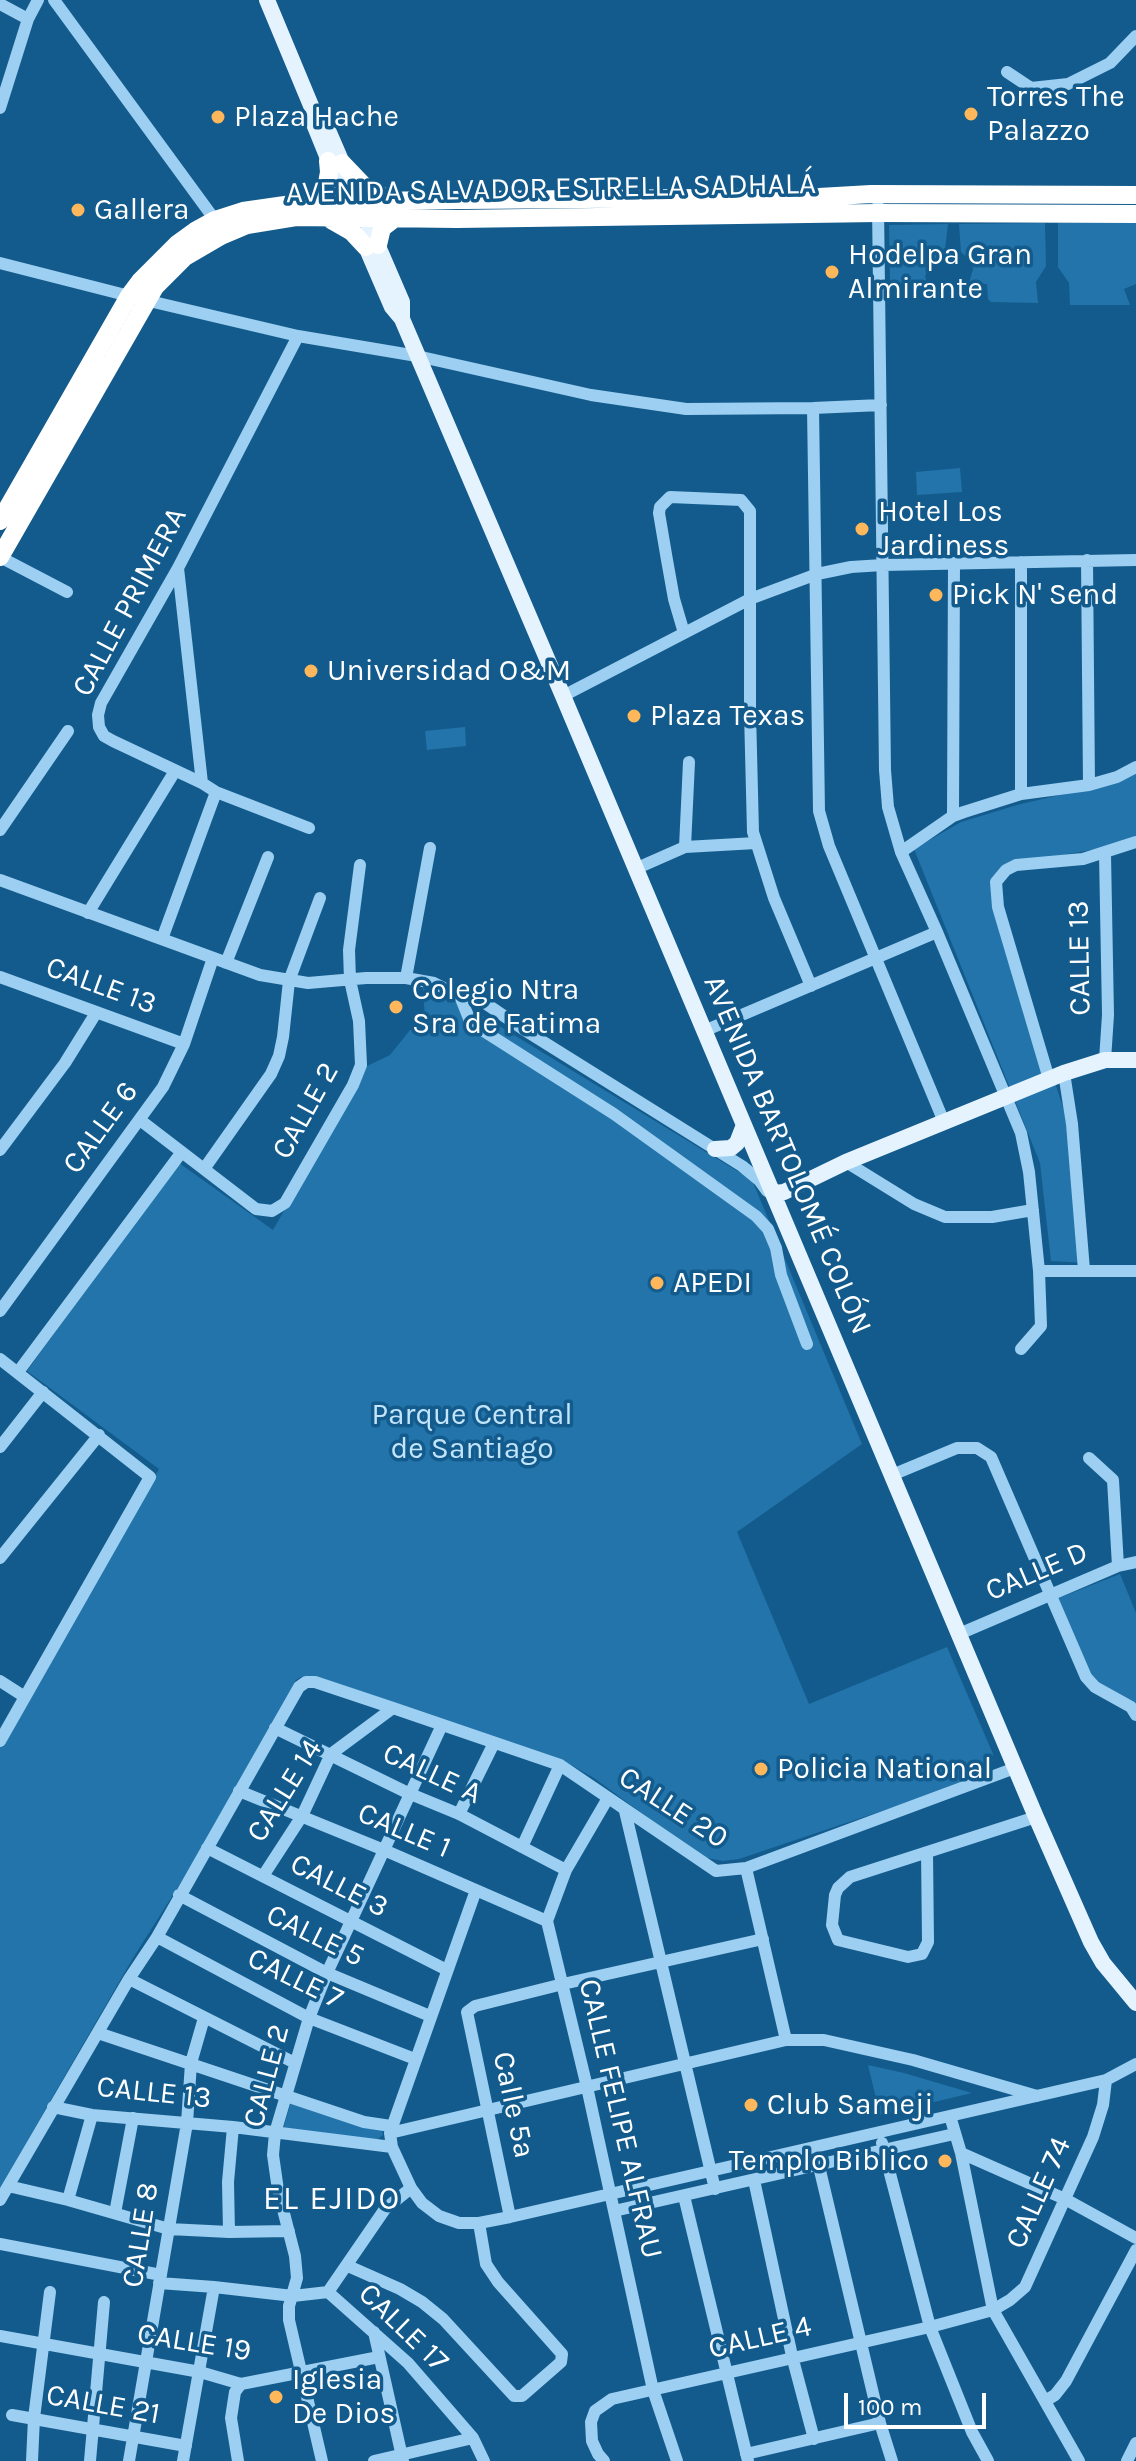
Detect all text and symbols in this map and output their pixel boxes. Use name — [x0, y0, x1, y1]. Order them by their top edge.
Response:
place label: Torres The Palazzo — [987, 79, 1125, 150]
place label: Plaza Hache — [234, 99, 399, 135]
marker: Torres The Palazzo — [962, 105, 980, 123]
marker: Plaza Hache — [209, 108, 227, 126]
street label: AVENIDA SALVADOR ESTRELLA SADHALÁ — [285, 166, 817, 212]
place label: Gallera — [94, 192, 189, 228]
marker: Gallera — [69, 201, 87, 219]
place label: Hodelpa Gran Almirante — [848, 237, 1032, 308]
marker: Hodelpa Gran Almirante — [823, 263, 841, 281]
place label: Hotel Los Jardiness — [878, 494, 1009, 564]
street label: CALLE PRIMERA — [65, 501, 195, 703]
marker: Hotel Los Jardiness — [853, 520, 871, 538]
place label: Pick N' Send — [952, 577, 1118, 613]
marker: Pick N' Send — [927, 586, 945, 604]
place label: Universidad O&M — [327, 653, 571, 689]
marker: Universidad O&M — [302, 662, 320, 680]
place label: Plaza Texas — [650, 698, 805, 734]
marker: Plaza Texas — [625, 707, 643, 725]
street label: CALLE 13 — [1061, 900, 1099, 1016]
street label: CALLE 13 — [41, 949, 161, 1023]
street label: AVENIDA BARTOLOMÉ COLÓN — [695, 970, 879, 1340]
place label: Colegio Ntra Sra de Fatima — [412, 972, 601, 1042]
marker: Colegio Ntra Sra de Fatima — [387, 998, 405, 1016]
street label: CALLE 2 — [265, 1056, 347, 1166]
street label: CALLE 6 — [56, 1075, 146, 1181]
place label: APEDI — [673, 1265, 752, 1301]
marker: APEDI — [648, 1274, 666, 1292]
park label: Parque Central de Santiago — [371, 1397, 573, 1468]
street label: CALLE D — [981, 1534, 1093, 1610]
street label: CALLE 14 — [239, 1733, 331, 1849]
street label: CALLE A — [377, 1736, 487, 1812]
place label: Policia National — [777, 1751, 992, 1787]
street label: CALLE 20 — [612, 1759, 734, 1857]
marker: Policia National — [752, 1760, 770, 1778]
street label: CALLE 1 — [352, 1795, 456, 1867]
street label: CALLE 3 — [284, 1846, 394, 1926]
street label: CALLE 5 — [260, 1897, 370, 1975]
street label: CALLE 7 — [241, 1941, 349, 2017]
street label: CALLE FELIPE ALFRAU — [570, 1976, 670, 2262]
street label: CALLE 2 — [236, 2021, 298, 2131]
street label: Calle 5ª — [484, 2049, 542, 2161]
street label: CALLE 13 — [95, 2069, 213, 2117]
place label: Club Sameji — [767, 2087, 933, 2123]
marker: Club Sameji — [742, 2096, 760, 2114]
street label: CALLE 74 — [998, 2132, 1080, 2254]
place label: Templo Biblico — [729, 2143, 929, 2179]
marker: Templo Biblico — [936, 2152, 954, 2170]
street label: CALLE 8 — [115, 2180, 167, 2290]
district label: EL EJIDO — [263, 2181, 401, 2219]
street label: CALLE 17 — [350, 2276, 456, 2380]
street label: CALLE 4 — [705, 2309, 815, 2367]
street label: CALLE 19 — [134, 2316, 254, 2370]
place label: Iglesia De Dios — [292, 2362, 395, 2432]
street label: CALLE 21 — [43, 2377, 163, 2433]
scale bar — [848, 2377, 990, 2427]
marker: Iglesia De Dios — [267, 2388, 285, 2406]
text: 100 m — [858, 2393, 923, 2421]

